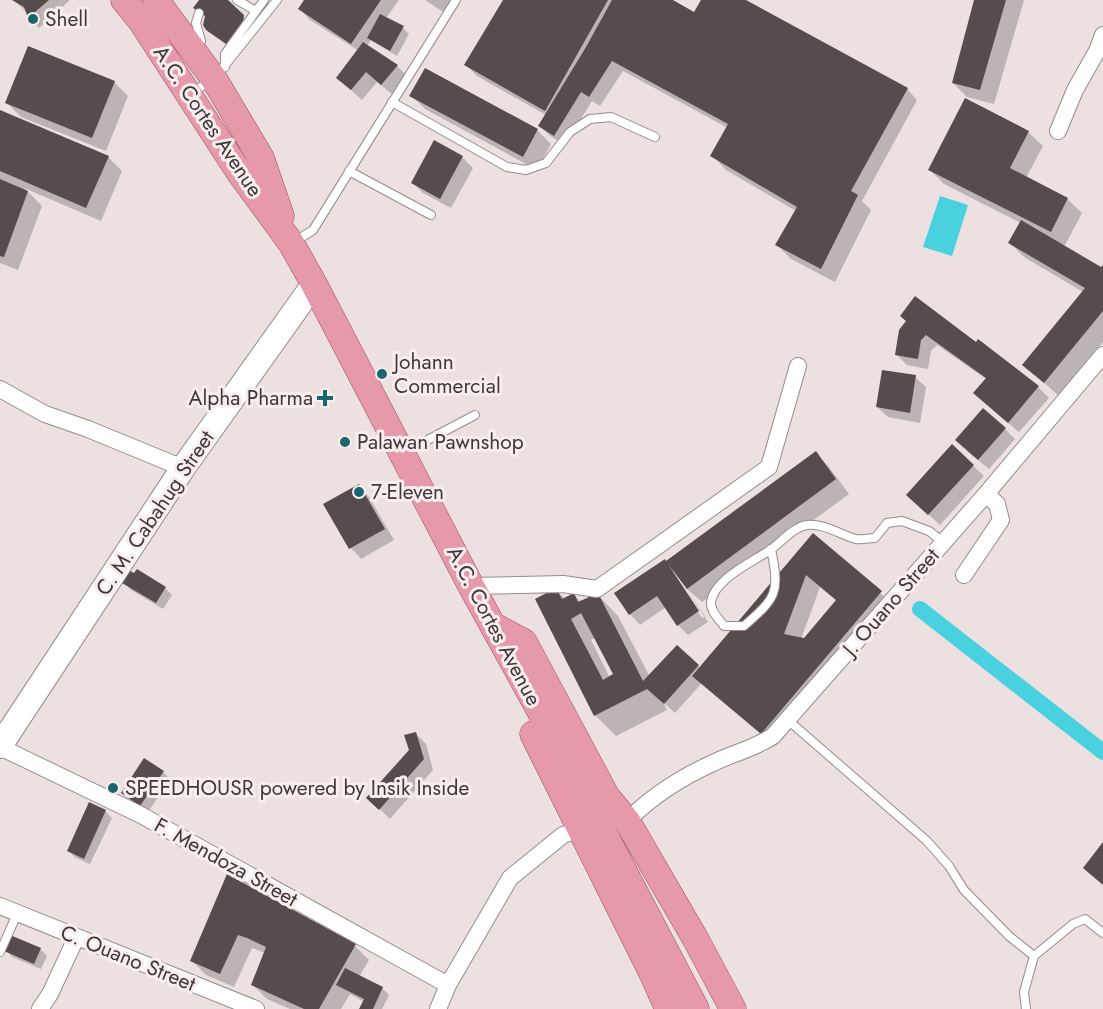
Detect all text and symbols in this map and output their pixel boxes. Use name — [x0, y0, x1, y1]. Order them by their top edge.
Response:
place label: Shell — [45, 4, 88, 34]
marker: Shell — [26, 12, 40, 26]
street label: A.C. Cortes Avenue — [146, 39, 270, 203]
place label: Johann Commercial — [391, 347, 501, 401]
marker: Johann Commercial — [375, 367, 389, 381]
place label: Alpha Pharma — [189, 383, 313, 413]
marker: Alpha Pharma — [318, 391, 332, 405]
street label: C. M. Cabahug Street — [89, 424, 221, 602]
place label: Palawan Pawnshop — [357, 427, 524, 457]
marker: Palawan Pawnshop — [338, 435, 352, 449]
place label: 7-Eleven — [371, 477, 444, 507]
marker: 7-Eleven — [352, 485, 366, 499]
street label: A.C. Cortes Avenue — [439, 541, 549, 711]
street label: J. Ouano Street — [834, 541, 946, 665]
place label: SPEEDHOUSR powered by Insik Inside — [125, 773, 469, 803]
marker: SPEEDHOUSR powered by Insik Inside — [106, 781, 120, 795]
street label: F. Mendoza Street — [149, 810, 303, 914]
street label: C. Ouano Street — [56, 917, 200, 999]

